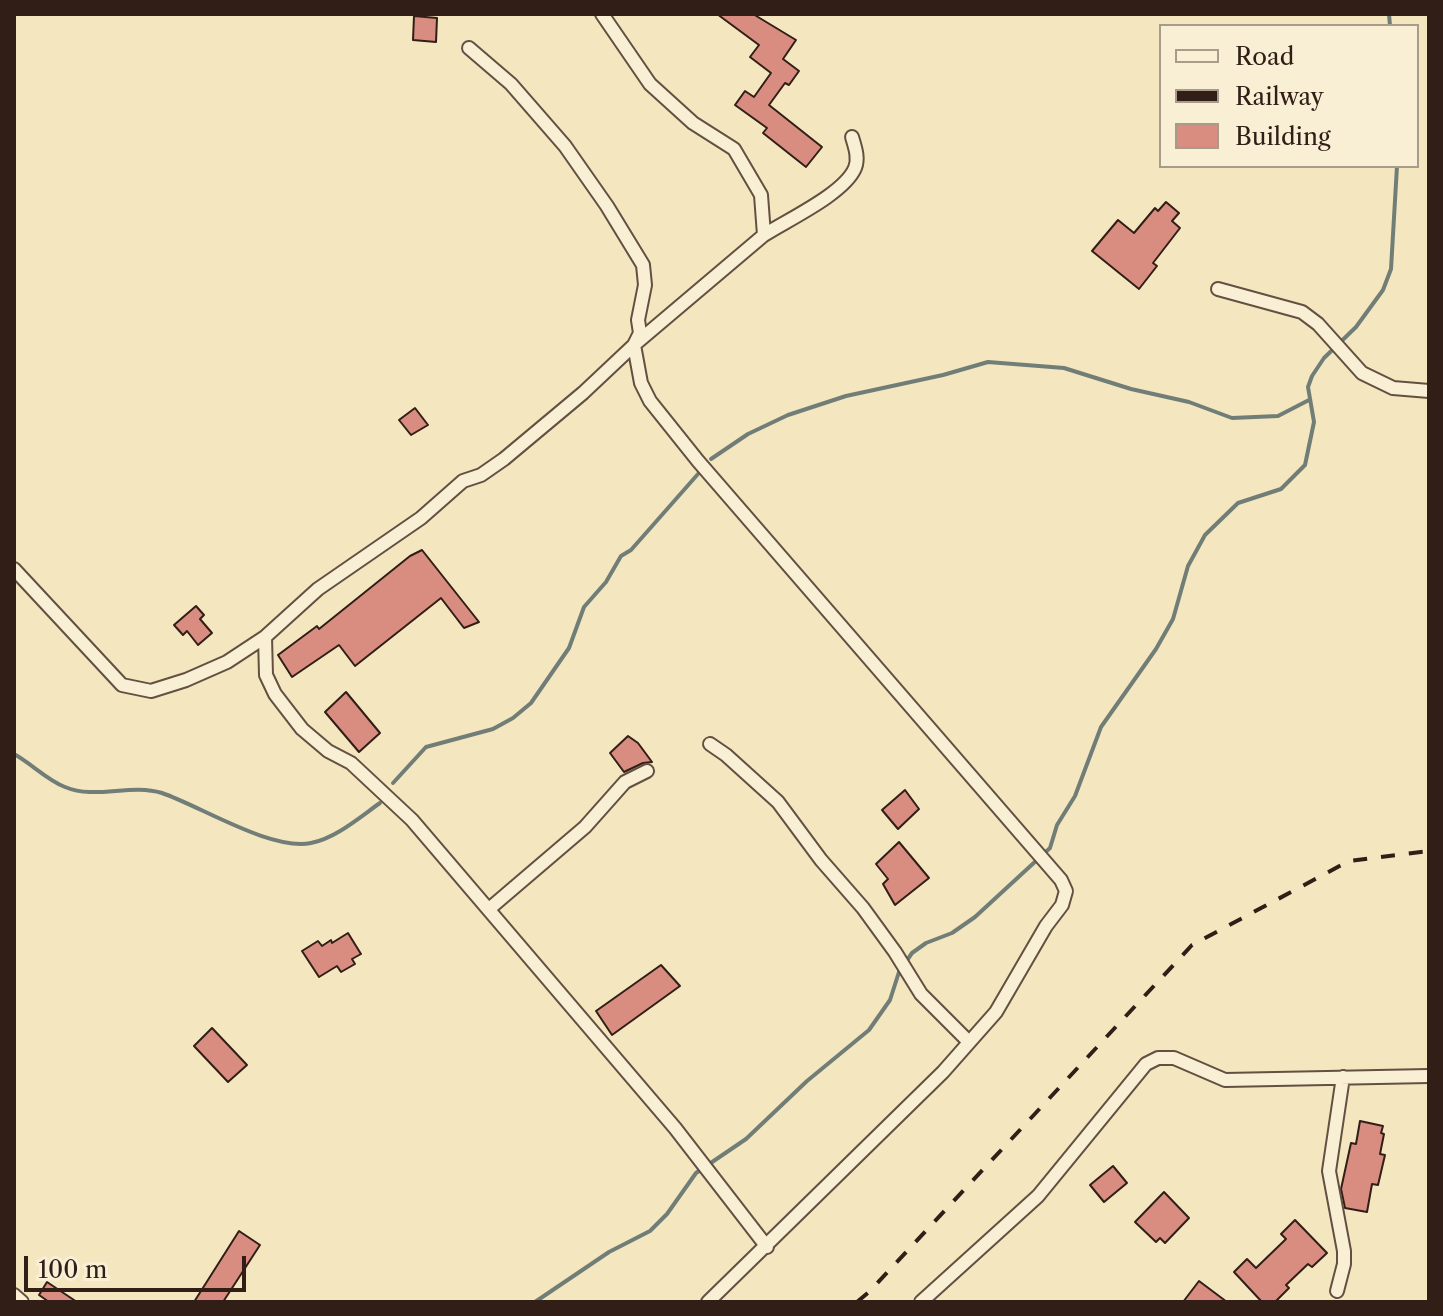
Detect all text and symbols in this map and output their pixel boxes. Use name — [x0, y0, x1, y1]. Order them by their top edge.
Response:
legend — [1159, 24, 1419, 168]
text: Road — [1235, 42, 1294, 71]
text: Railway — [1235, 82, 1324, 111]
text: Building — [1235, 122, 1331, 151]
scale bar — [28, 1240, 250, 1290]
text: 100 m — [38, 1255, 107, 1284]

